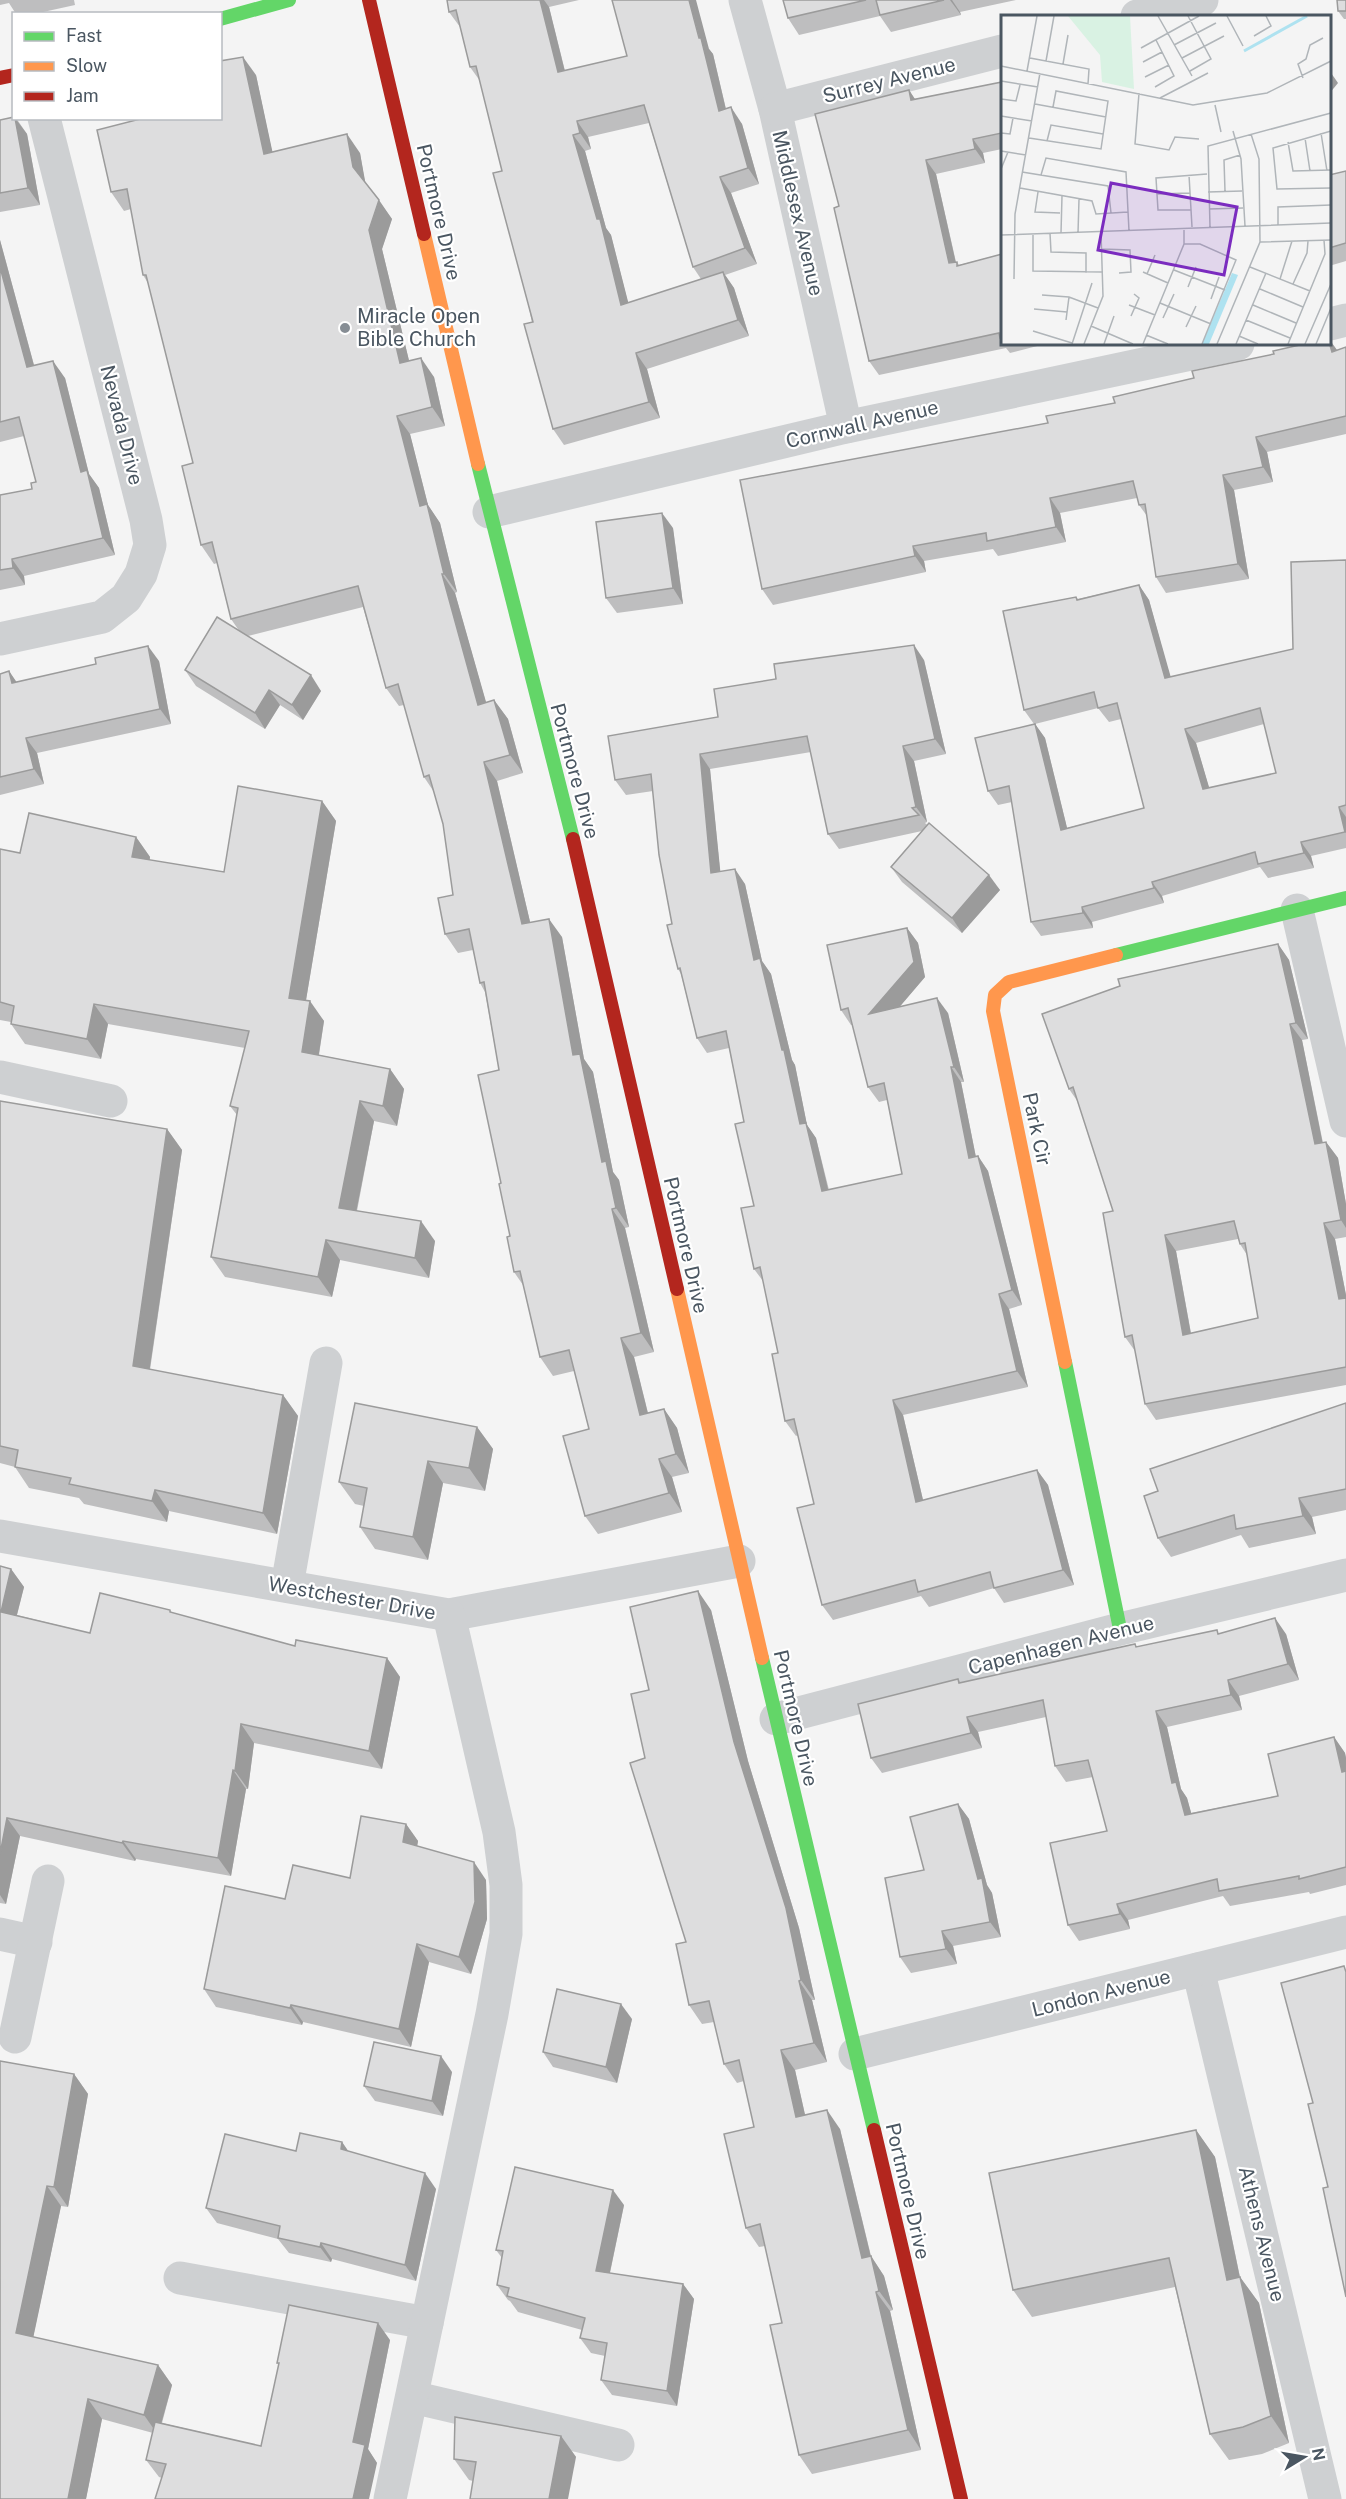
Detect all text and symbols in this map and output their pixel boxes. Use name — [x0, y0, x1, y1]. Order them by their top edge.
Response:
legend — [12, 12, 222, 120]
inset map — [1001, 15, 1331, 345]
text: Fast — [66, 25, 102, 46]
street label: Surrey Avenue — [820, 52, 958, 108]
text: Slow — [66, 55, 107, 76]
text: Jam — [66, 85, 99, 106]
street label: Middlesex Avenue — [767, 128, 829, 298]
street label: Portmore Drive — [412, 141, 466, 283]
place label: Miracle Open Bible Church — [357, 304, 480, 351]
marker: Miracle Open Bible Church — [338, 321, 352, 335]
street label: Nevada Drive — [96, 363, 148, 487]
street label: Cornwall Avenue — [783, 395, 941, 453]
street label: Portmore Drive — [545, 701, 605, 841]
street label: Park Cir — [1018, 1090, 1056, 1168]
street label: Portmore Drive — [659, 1174, 713, 1316]
street label: Westchester Drive — [266, 1571, 438, 1625]
street label: Capenhagen Avenue — [966, 1610, 1156, 1680]
street label: Portmore Drive — [769, 1647, 823, 1789]
street label: London Avenue — [1029, 1964, 1173, 2022]
street label: Portmore Drive — [881, 2120, 935, 2262]
street label: Athens Avenue — [1234, 2164, 1290, 2304]
north arrow — [1274, 2427, 1334, 2487]
text: N — [1308, 2446, 1329, 2462]

